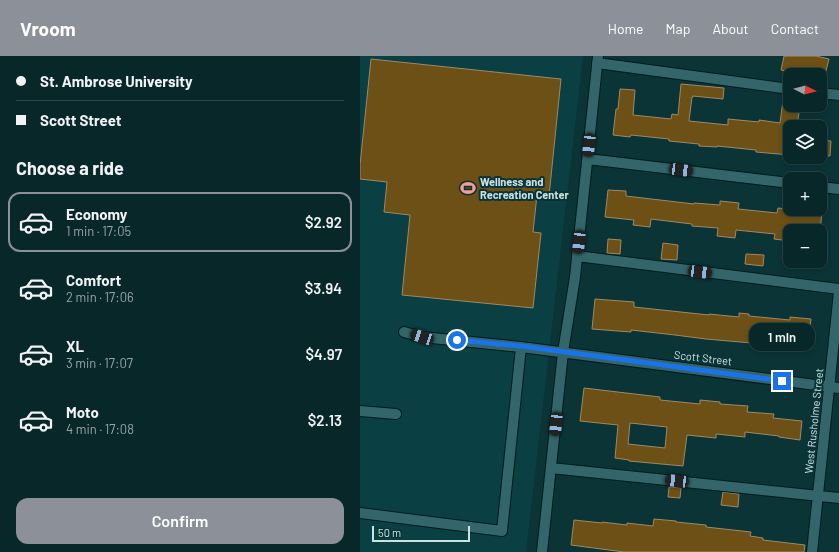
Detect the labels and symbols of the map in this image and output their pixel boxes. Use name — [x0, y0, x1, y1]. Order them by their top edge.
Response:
north arrow — [783, 68, 827, 112]
car — [582, 132, 596, 158]
car — [668, 163, 694, 177]
place label: Wellness and Recreation Center — [480, 175, 569, 201]
sports icon: Wellness and Recreation Center — [459, 179, 477, 197]
car — [572, 229, 586, 255]
car — [687, 265, 713, 279]
callout: 1 min — [749, 323, 815, 351]
car — [409, 328, 435, 346]
route start — [448, 331, 466, 349]
street label: Scott Street — [673, 348, 733, 368]
street label: West Rusholme Street — [802, 368, 825, 474]
route end — [773, 372, 791, 390]
car — [549, 411, 563, 437]
car — [664, 474, 690, 488]
scale bar — [372, 524, 470, 543]

